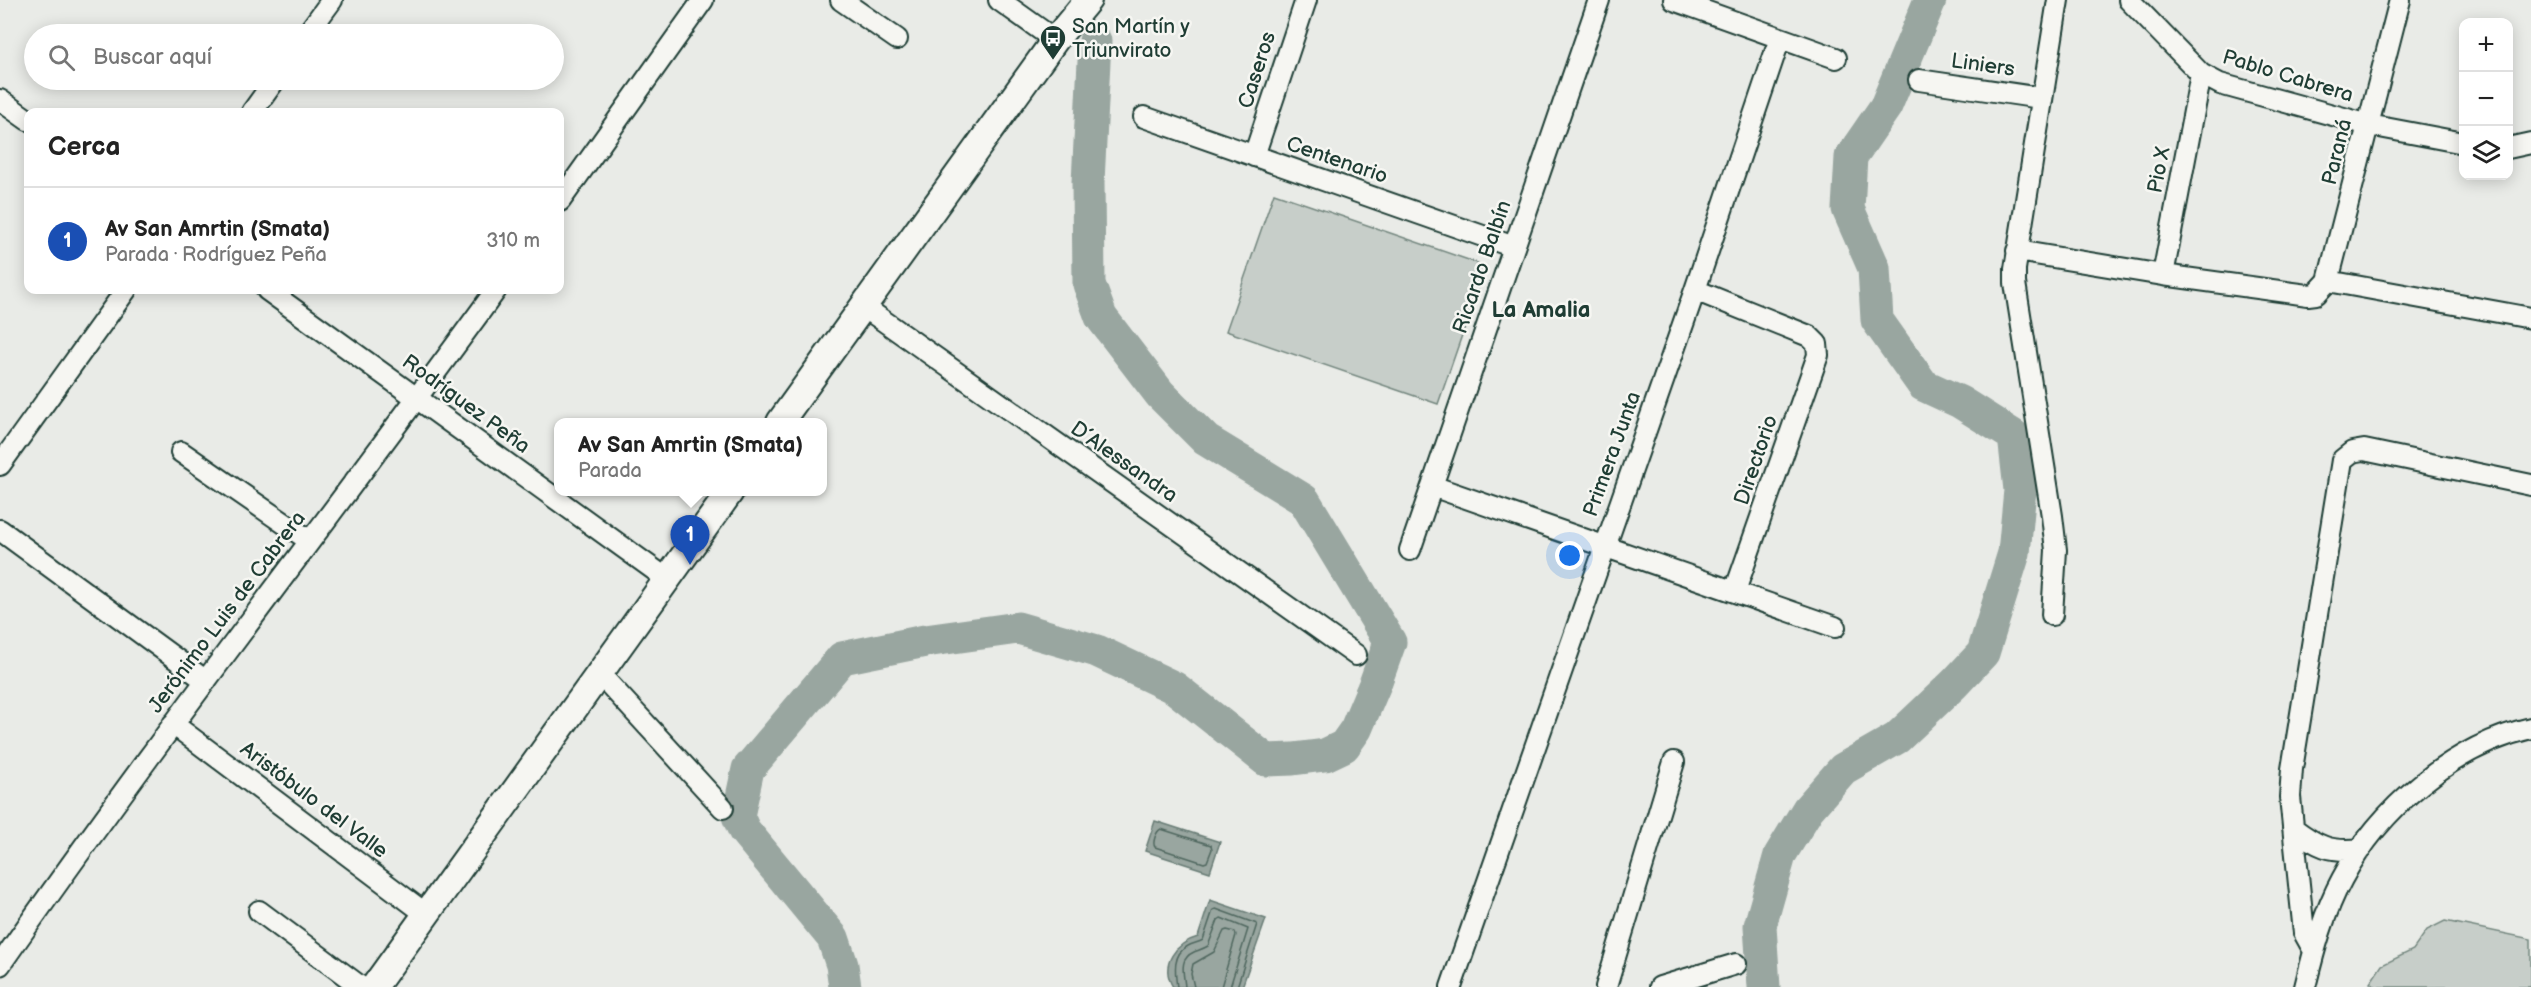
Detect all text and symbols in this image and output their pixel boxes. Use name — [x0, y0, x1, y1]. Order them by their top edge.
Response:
place label: San Martín y Triunvirato — [1072, 14, 1190, 63]
map controls — [2459, 18, 2513, 180]
button: + — [2459, 18, 2513, 72]
bus stop icon: San Martín y Triunvirato — [1038, 23, 1068, 61]
search box — [24, 24, 564, 90]
street label: Caseros — [1233, 28, 1281, 112]
icon: search — [45, 41, 78, 74]
text: Buscar aquí — [93, 44, 212, 71]
street label: Pablo Cabrera — [2220, 44, 2356, 108]
street label: Liniers — [1949, 48, 2017, 82]
button: − — [2459, 72, 2513, 126]
street label: Paraná — [2317, 116, 2357, 188]
button: layers — [2459, 126, 2513, 180]
street label: Centenario — [1283, 131, 1391, 189]
text: Cerca — [48, 132, 120, 163]
street label: Pio X — [2142, 145, 2176, 195]
street label: Ricardo Balbín — [1448, 197, 1516, 337]
text: Av San Amrtin (Smata) — [105, 216, 330, 243]
text: 1 — [63, 229, 72, 253]
text: 310 m — [486, 229, 540, 253]
text: Parada · Rodríguez Peña — [105, 243, 327, 267]
district label: La Amalia — [1492, 297, 1590, 324]
street label: Rodríguez Peña — [397, 349, 535, 459]
street label: Primera Junta — [1578, 388, 1646, 520]
street label: Directorio — [1729, 412, 1783, 508]
street label: D´Alessandra — [1066, 416, 1182, 508]
popup — [554, 418, 827, 496]
text: Av San Amrtin (Smata) — [578, 432, 803, 459]
text: Parada — [578, 459, 642, 483]
street label: Jerónimo Luis de Cabrera — [143, 506, 311, 718]
pin: 1 — [670, 516, 710, 565]
your location — [1555, 541, 1584, 570]
street label: Aristóbulo del Valle — [235, 736, 393, 864]

